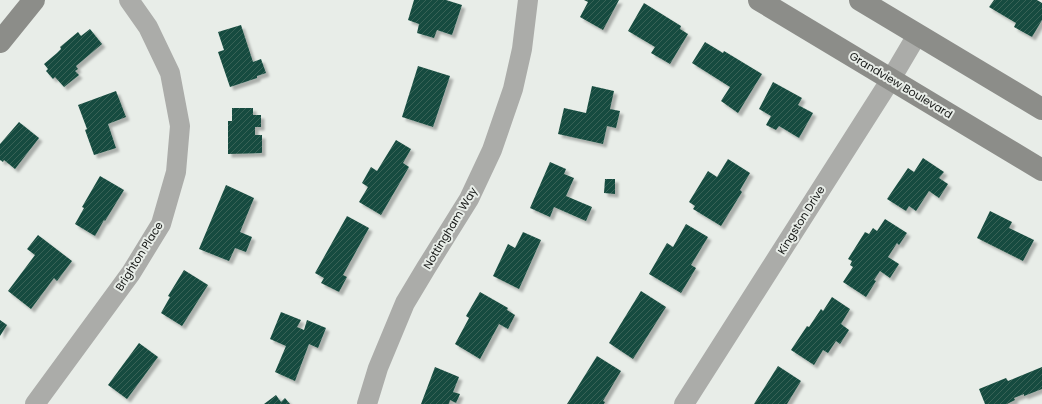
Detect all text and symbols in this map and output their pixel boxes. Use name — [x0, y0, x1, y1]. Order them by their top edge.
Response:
street label: Grandview Boulevard — [846, 48, 956, 122]
street label: Kingston Drive — [774, 182, 829, 257]
street label: Nottingham Way — [419, 183, 481, 272]
street label: Brighton Place — [111, 218, 167, 294]

